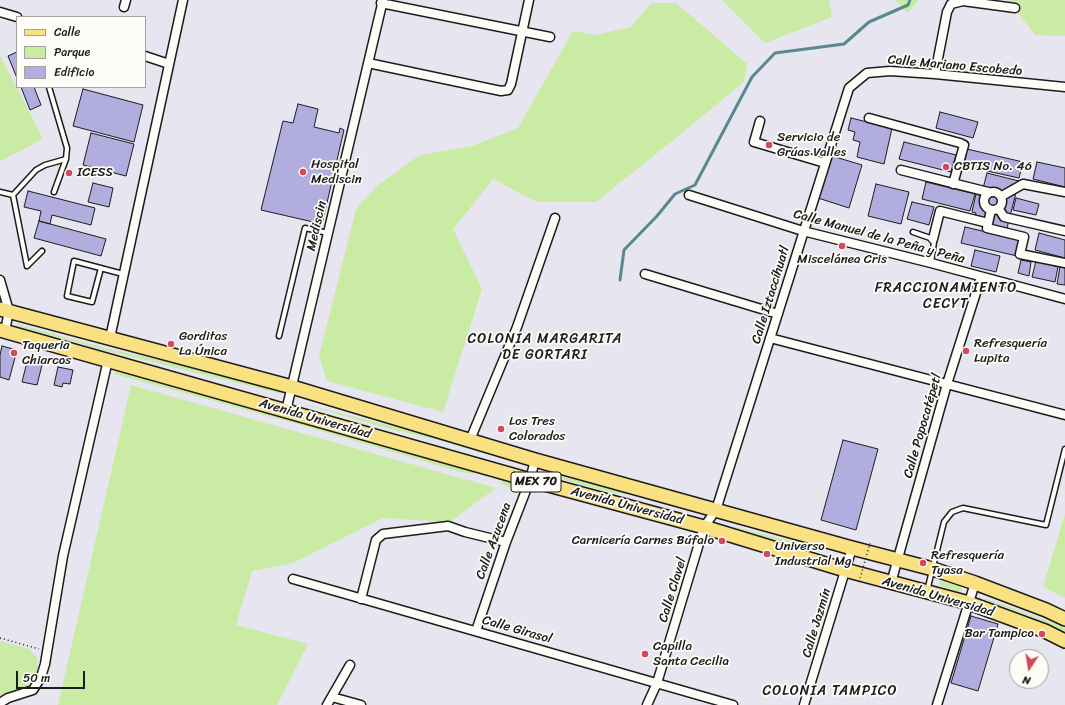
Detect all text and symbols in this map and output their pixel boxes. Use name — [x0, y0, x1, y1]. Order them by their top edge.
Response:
legend — [16, 16, 146, 88]
text: Calle — [54, 21, 81, 43]
text: Parque — [54, 41, 90, 63]
street label: Calle Mariano Escobedo — [887, 52, 1023, 80]
text: Edificio — [54, 61, 94, 83]
place label: Servicio de Grúas Valles — [777, 130, 846, 161]
marker: Servicio de Grúas Valles — [764, 140, 774, 150]
place label: Hospital Mediscin — [311, 157, 362, 188]
place label: CBTIS No. 46 — [954, 159, 1032, 175]
marker: CBTIS No. 46 — [941, 162, 951, 172]
place label: ICESS — [77, 165, 113, 181]
marker: Hospital Mediscin — [298, 167, 308, 177]
marker: ICESS — [64, 168, 74, 178]
street label: Mediscin — [304, 200, 330, 252]
street label: Calle Manuel de la Peña y Peña — [792, 207, 966, 267]
marker: Miscelánea Cris — [837, 241, 847, 251]
street label: Calle Iztaccíhuatl — [749, 244, 793, 346]
place label: Miscelánea Cris — [797, 252, 887, 268]
district label: FRACCIONAMIENTO CECYT — [876, 280, 1016, 312]
place label: Gorditas La Única — [179, 329, 227, 360]
district label: COLONIA MARGARITA DE GORTARI — [469, 331, 621, 364]
place label: Refresquería Lupita — [974, 336, 1047, 367]
place label: Taqueria Chiarcos — [22, 338, 71, 369]
marker: Gorditas La Única — [166, 339, 176, 349]
marker: Refresquería Lupita — [961, 346, 971, 356]
marker: Taqueria Chiarcos — [9, 348, 19, 358]
street label: Calle Popocatépetl — [901, 372, 945, 480]
street label: Avenida Universidad — [257, 396, 373, 442]
place label: Los Tres Colorados — [509, 414, 565, 445]
marker: Los Tres Colorados — [496, 424, 506, 434]
road number: MEX 70 — [511, 472, 561, 492]
street label: Avenida Universidad — [569, 483, 685, 529]
street label: Calle Azucena — [473, 500, 515, 582]
place label: Carnicería Carnes Búfalo — [572, 533, 714, 549]
marker: Carnicería Carnes Búfalo — [717, 536, 727, 546]
place label: Universo Industrial Mg — [775, 539, 852, 570]
place label: Refresquería Tyasa — [931, 548, 1004, 579]
marker: Universo Industrial Mg — [762, 549, 772, 559]
street label: Calle Clavel — [656, 556, 690, 624]
marker: Refresquería Tyasa — [918, 558, 928, 568]
street label: Avenida Universidad — [880, 574, 996, 620]
street label: Calle Jazmín — [799, 587, 835, 659]
street label: Calle Girasol — [480, 613, 554, 647]
place label: Bar Tampico — [965, 626, 1034, 642]
marker: Bar Tampico — [1037, 629, 1047, 639]
place label: Capilla Santa Cecilia — [653, 639, 729, 670]
marker: Capilla Santa Cecilia — [640, 649, 650, 659]
north arrow — [1009, 649, 1049, 689]
scale bar — [18, 663, 87, 689]
text: 50 m — [23, 667, 50, 689]
text: N — [1021, 670, 1032, 690]
district label: COLONIA TAMPICO — [764, 683, 896, 699]

